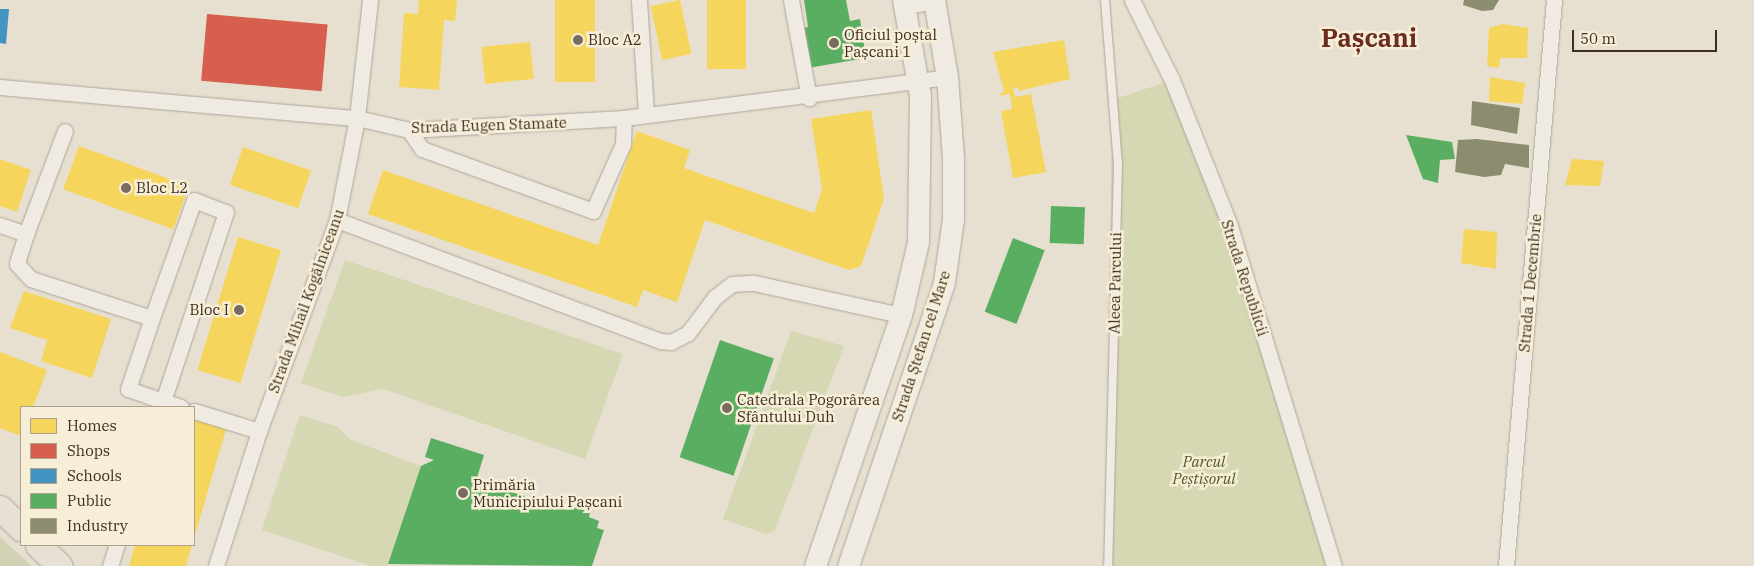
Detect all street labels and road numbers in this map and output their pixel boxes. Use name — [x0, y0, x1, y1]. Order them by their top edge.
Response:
street label: Strada Eugen Stamate — [411, 113, 567, 137]
street label: Strada Mihail Kogălniceanu — [264, 207, 348, 395]
street label: Strada 1 Decembrie — [1515, 213, 1545, 353]
street label: Strada Republicii — [1218, 217, 1272, 339]
street label: Aleea Parcului — [1105, 232, 1125, 334]
street label: Strada Ștefan cel Mare — [888, 268, 954, 424]

